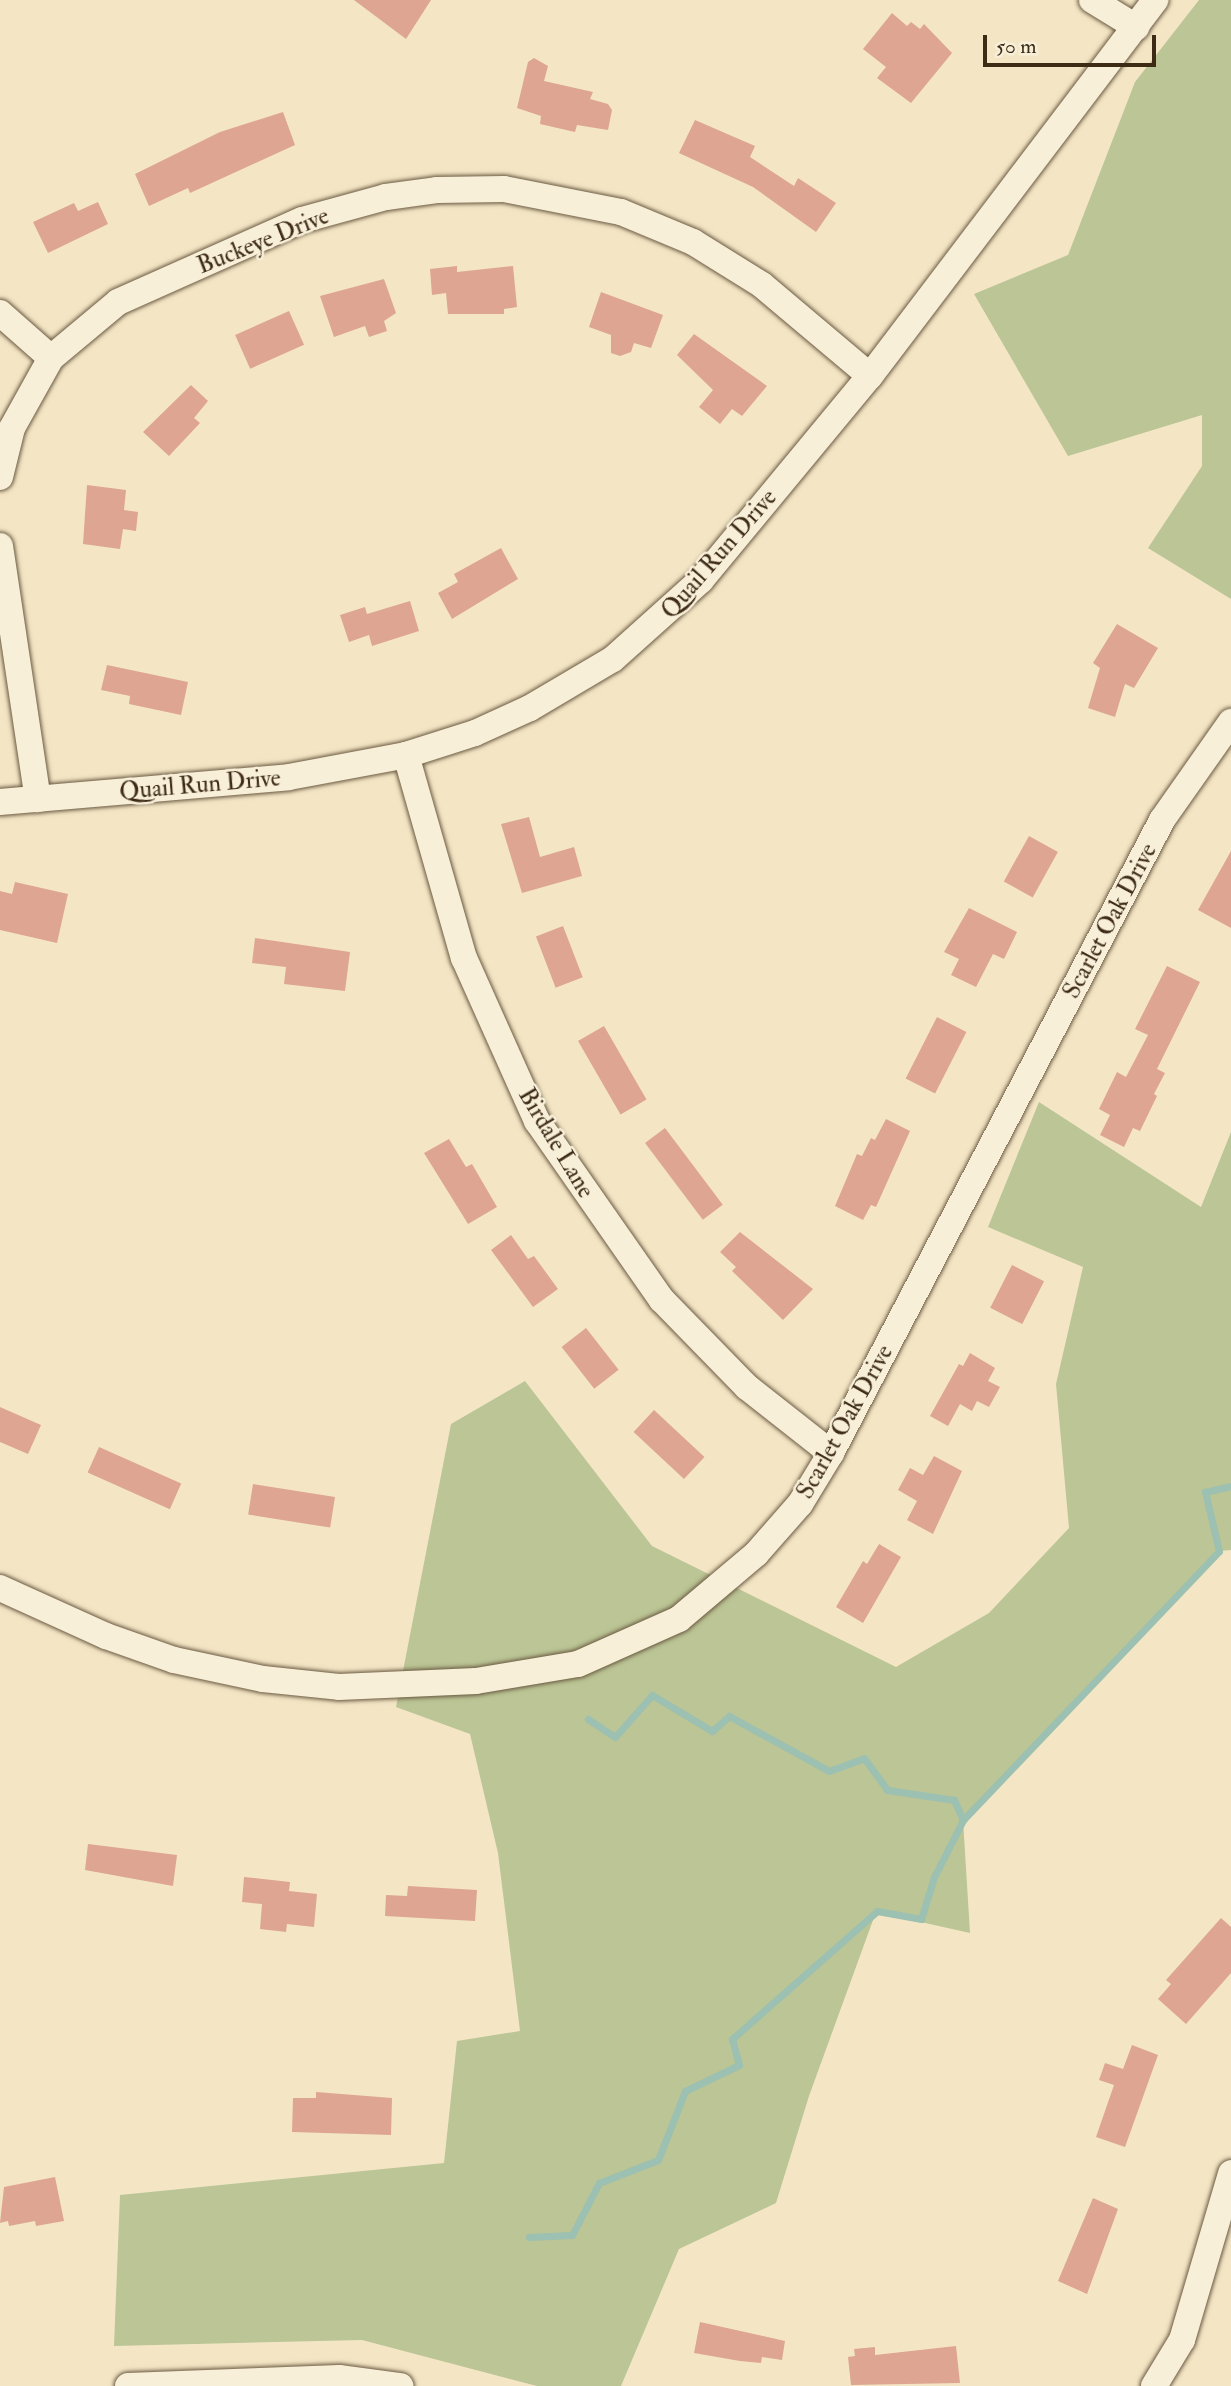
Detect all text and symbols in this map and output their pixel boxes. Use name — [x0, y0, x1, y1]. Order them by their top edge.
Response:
scale bar — [986, 21, 1159, 65]
text: 50 m — [996, 33, 1037, 60]
street label: Buckeye Drive — [193, 202, 333, 280]
street label: Quail Run Drive — [655, 483, 783, 625]
street label: Quail Run Drive — [118, 764, 282, 806]
street label: Scarlet Oak Drive — [1057, 839, 1163, 1003]
street label: Birdale Lane — [512, 1083, 600, 1203]
street label: Scarlet Oak Drive — [791, 1340, 899, 1504]

